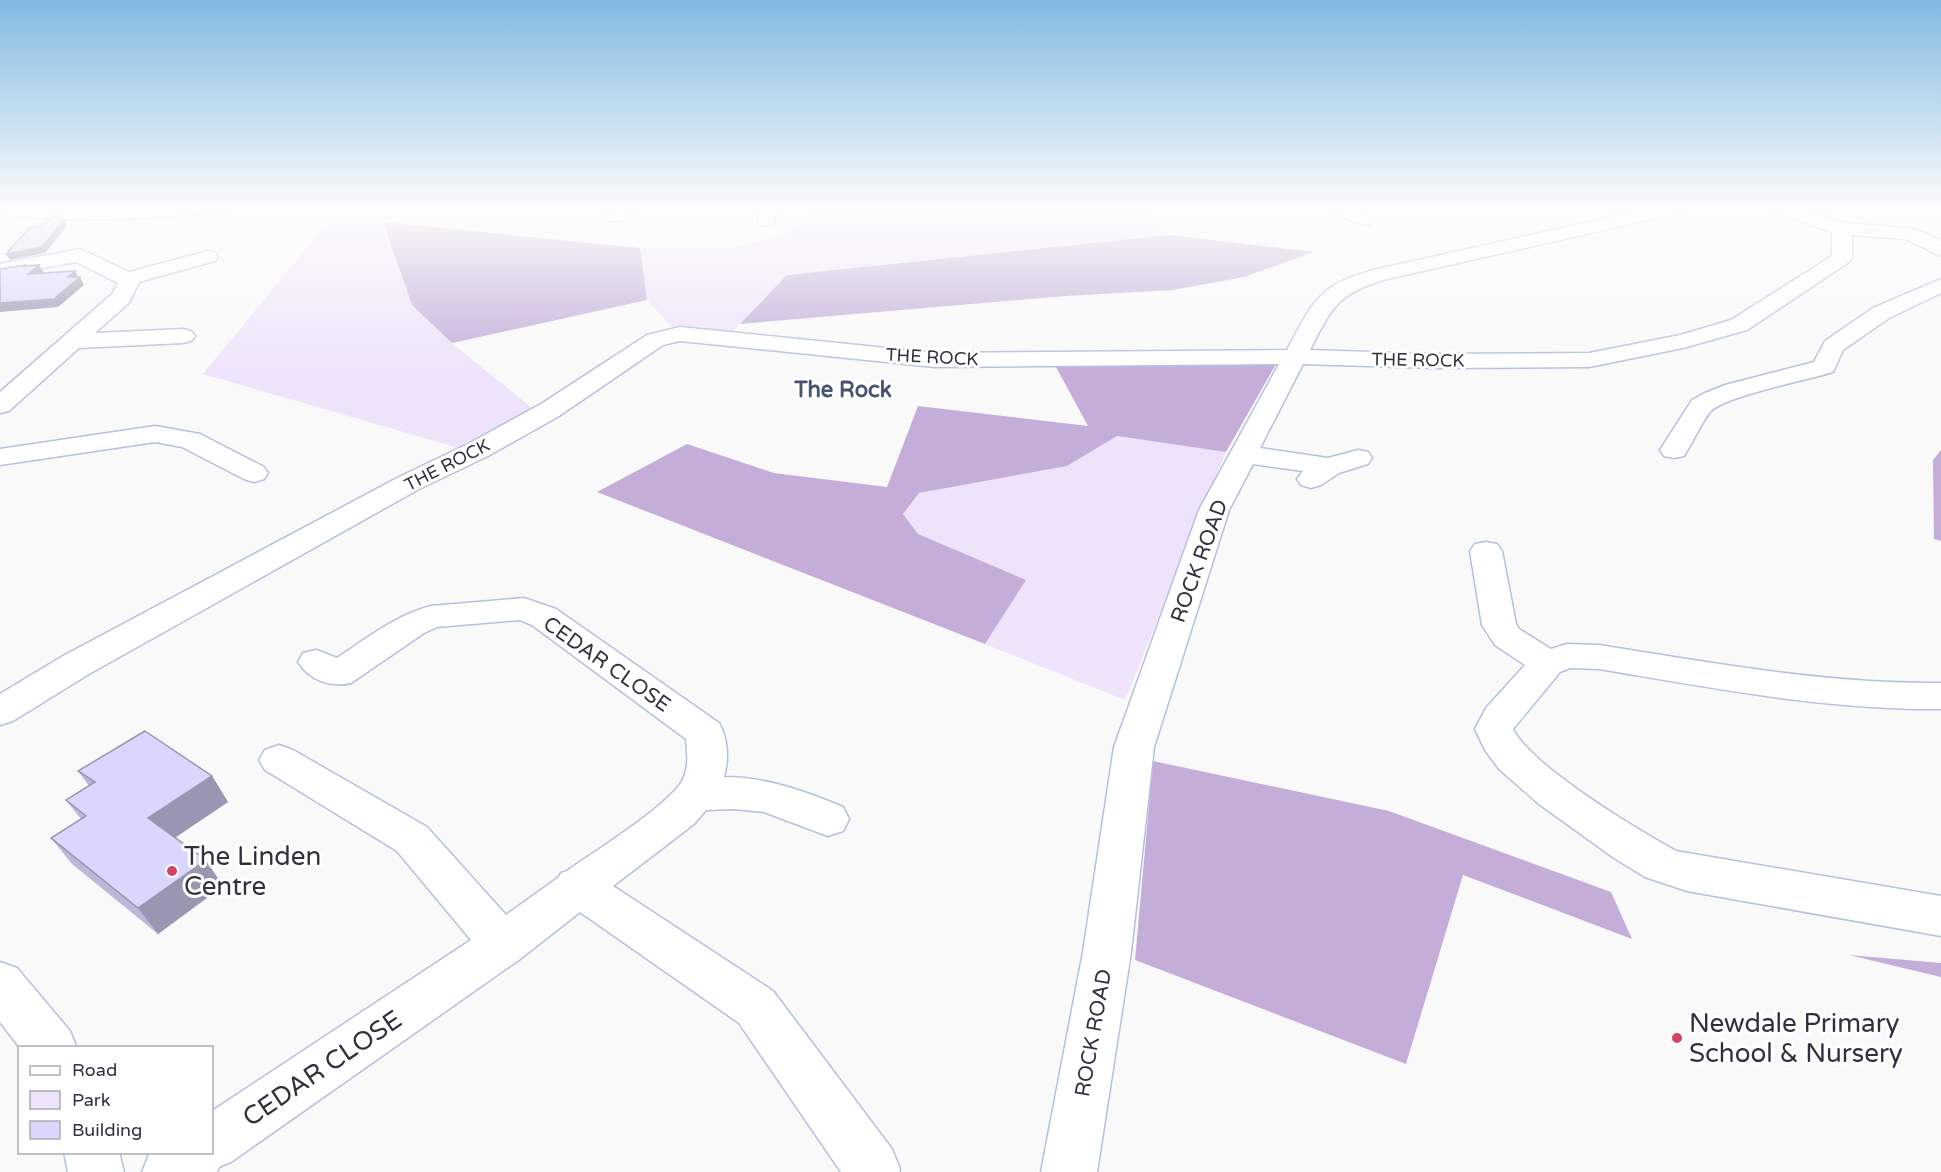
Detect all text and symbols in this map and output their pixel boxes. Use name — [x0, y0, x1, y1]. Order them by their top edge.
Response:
street label: THE ROCK — [885, 344, 979, 370]
street label: THE ROCK — [1371, 348, 1465, 372]
district label: The Rock — [793, 377, 892, 403]
street label: THE ROCK — [401, 434, 493, 496]
street label: ROCK ROAD — [1166, 496, 1233, 626]
street label: CEDAR CLOSE — [538, 611, 675, 718]
place label: The Linden Centre — [184, 841, 321, 902]
marker: The Linden Centre — [165, 864, 179, 878]
street label: ROCK ROAD — [1070, 967, 1117, 1099]
street label: CEDAR CLOSE — [237, 1004, 408, 1133]
place label: Newdale Primary School & Nursery — [1689, 1008, 1903, 1069]
marker: Newdale Primary School & Nursery — [1670, 1031, 1684, 1045]
legend — [18, 1046, 213, 1154]
text: Road — [72, 1059, 117, 1081]
text: Park — [72, 1089, 111, 1111]
text: Building — [72, 1119, 142, 1141]

